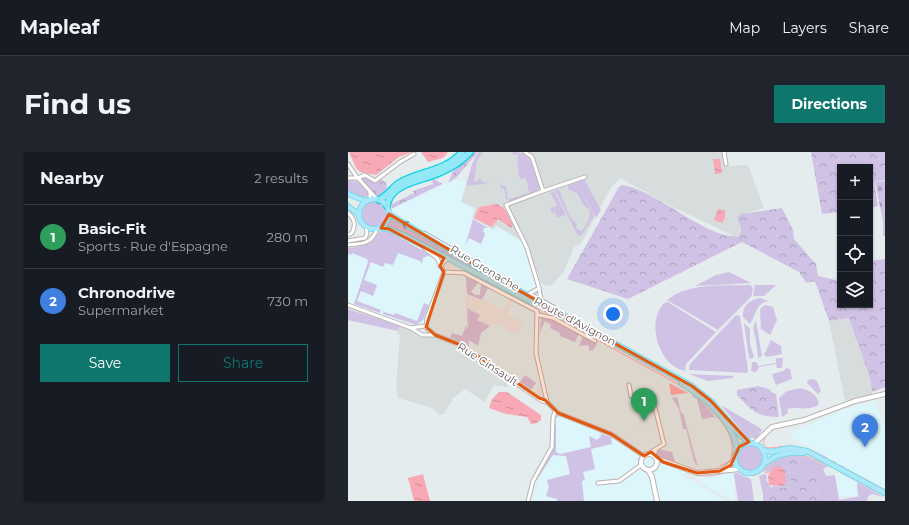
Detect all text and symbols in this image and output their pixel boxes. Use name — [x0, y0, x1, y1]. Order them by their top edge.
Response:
text: Mapleaf — [20, 16, 99, 39]
text: Map — [729, 19, 760, 37]
text: Layers — [782, 19, 827, 37]
text: Share — [849, 19, 889, 37]
button: Directions — [774, 85, 885, 123]
text: Find us — [24, 87, 131, 121]
map controls — [837, 164, 873, 308]
button: + — [837, 164, 873, 200]
text: Nearby — [40, 168, 104, 188]
text: 2 results — [254, 170, 308, 186]
button: − — [837, 200, 873, 236]
text: Basic-Fit — [78, 219, 146, 238]
one-way arrow — [402, 222, 409, 229]
text: 1 — [50, 229, 56, 245]
text: 280 m — [267, 229, 308, 245]
button: locate — [837, 236, 873, 272]
text: Sports · Rue d'Espagne — [78, 238, 228, 254]
street label: Rue Grenache — [448, 242, 523, 294]
button: layers — [837, 272, 873, 308]
text: Chronodrive — [78, 283, 175, 302]
text: 2 — [49, 293, 57, 309]
text: 730 m — [267, 293, 308, 309]
street label: Route d'Avignon — [532, 293, 618, 349]
text: Supermarket — [78, 302, 164, 318]
your location — [603, 304, 623, 324]
street label: Rue Cinsault — [455, 339, 521, 389]
button: Save — [40, 344, 170, 382]
button: Share — [178, 344, 308, 382]
pin: 1 — [631, 388, 657, 421]
pin: 2 — [852, 414, 878, 447]

